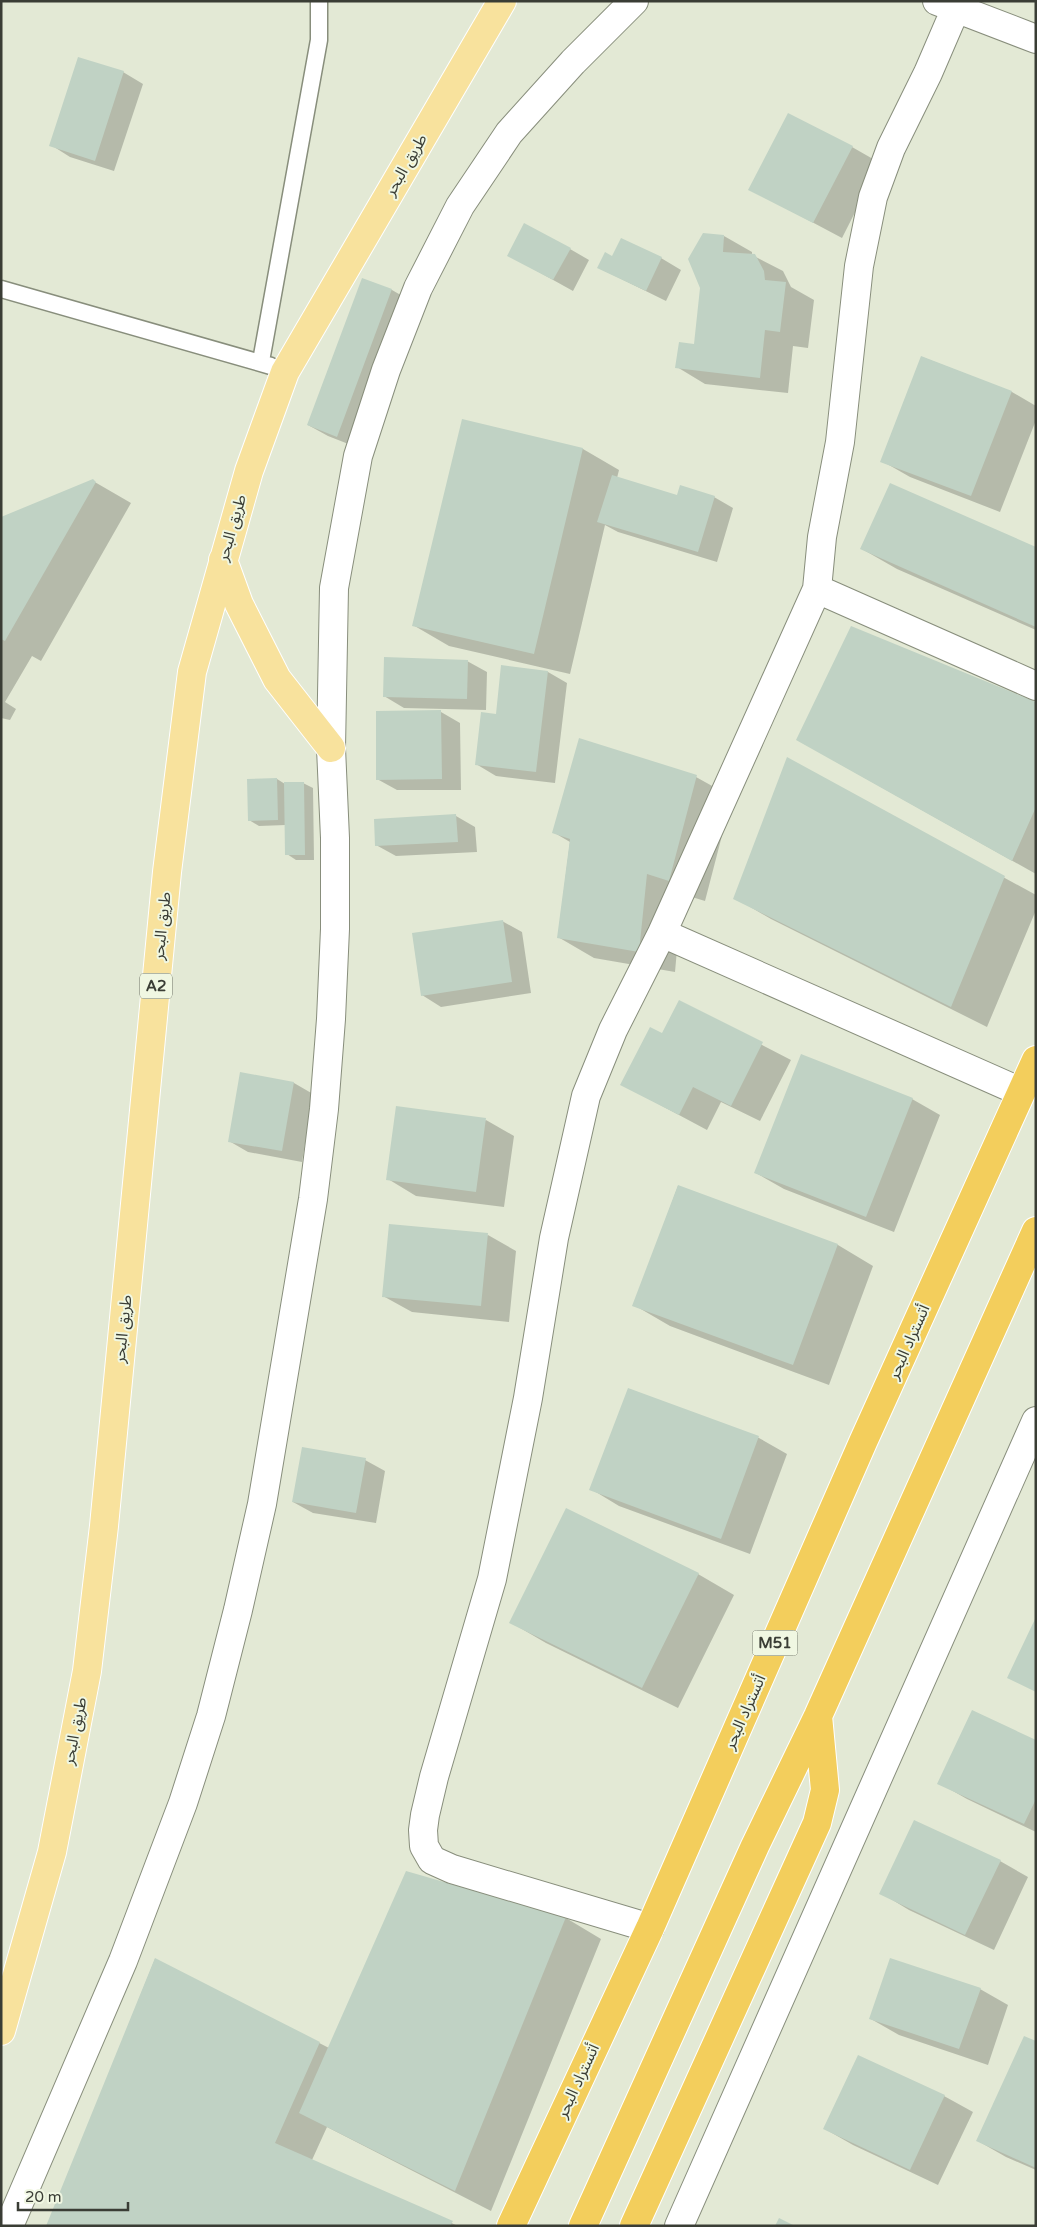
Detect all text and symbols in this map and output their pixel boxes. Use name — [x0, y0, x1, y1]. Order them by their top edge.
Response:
street label: طريق البحر — [380, 130, 432, 201]
street label: طريق البحر — [213, 492, 251, 565]
street label: طريق البحر — [148, 891, 176, 962]
road number: A2 — [140, 974, 172, 998]
street label: طريق البحر — [109, 1294, 137, 1365]
street label: أتستراد البحر — [883, 1302, 934, 1383]
road number: M51 — [752, 1630, 798, 1656]
street label: أتستراد البحر — [719, 1672, 770, 1753]
street label: طريق البحر — [58, 1695, 91, 1768]
street label: أتستراد البحر — [552, 2041, 604, 2122]
scale bar — [18, 2180, 128, 2212]
text: 20 m — [25, 2188, 62, 2206]

